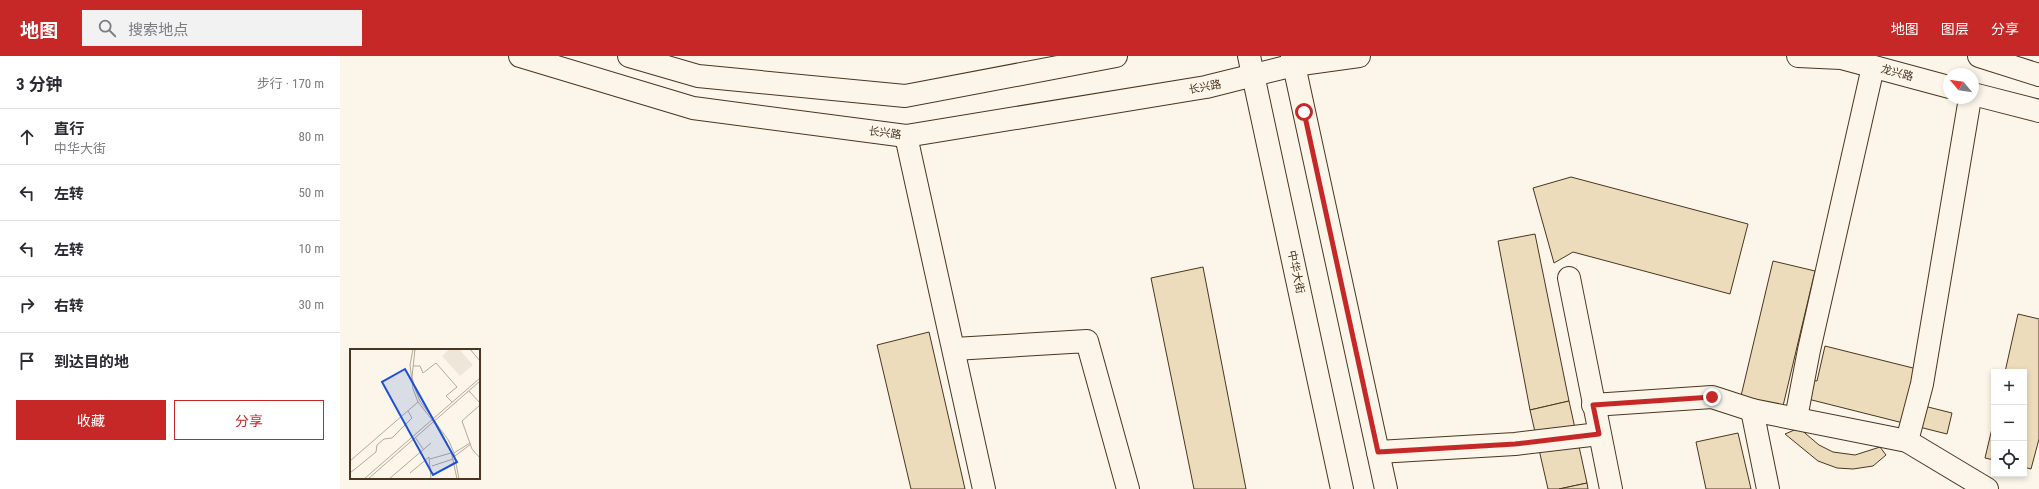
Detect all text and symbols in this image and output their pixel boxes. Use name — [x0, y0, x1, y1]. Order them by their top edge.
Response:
search box — [82, 10, 362, 46]
icon: search — [96, 17, 118, 39]
text: 地图 — [20, 19, 58, 42]
text: 搜索地点 — [128, 21, 188, 39]
text: 地图 — [1891, 21, 1919, 37]
text: 图层 — [1941, 21, 1969, 37]
text: 分享 — [1991, 21, 2019, 37]
street label: 龙兴路 — [1879, 62, 1915, 84]
north arrow — [1943, 68, 1979, 104]
text: 3 分钟 — [16, 74, 63, 94]
text: 步行 · 170 m — [257, 76, 324, 91]
street label: 长兴路 — [1188, 77, 1222, 97]
route start — [1295, 103, 1313, 121]
text: 直行 — [54, 120, 84, 138]
street label: 长兴路 — [868, 125, 902, 141]
icon: ahead — [16, 126, 38, 148]
text: 80 m — [298, 129, 324, 144]
text: 中华大街 — [54, 141, 106, 156]
icon: left — [16, 182, 38, 204]
text: 左转 — [54, 185, 84, 203]
text: 50 m — [298, 185, 324, 200]
icon: left — [16, 238, 38, 260]
text: 左转 — [54, 241, 84, 259]
text: 10 m — [298, 241, 324, 256]
street label: 中华大街 — [1285, 249, 1307, 295]
icon: right — [16, 294, 38, 316]
text: 右转 — [54, 297, 84, 315]
text: 30 m — [298, 297, 324, 312]
inset map — [350, 349, 480, 479]
icon: arrive — [16, 350, 38, 372]
text: 到达目的地 — [54, 353, 129, 371]
map controls — [1991, 369, 2027, 477]
button: + — [1991, 369, 2027, 405]
route end — [1703, 388, 1721, 406]
button: 收藏 — [16, 400, 166, 440]
button: 分享 — [174, 400, 324, 440]
button: − — [1991, 405, 2027, 441]
button: locate — [1991, 441, 2027, 477]

